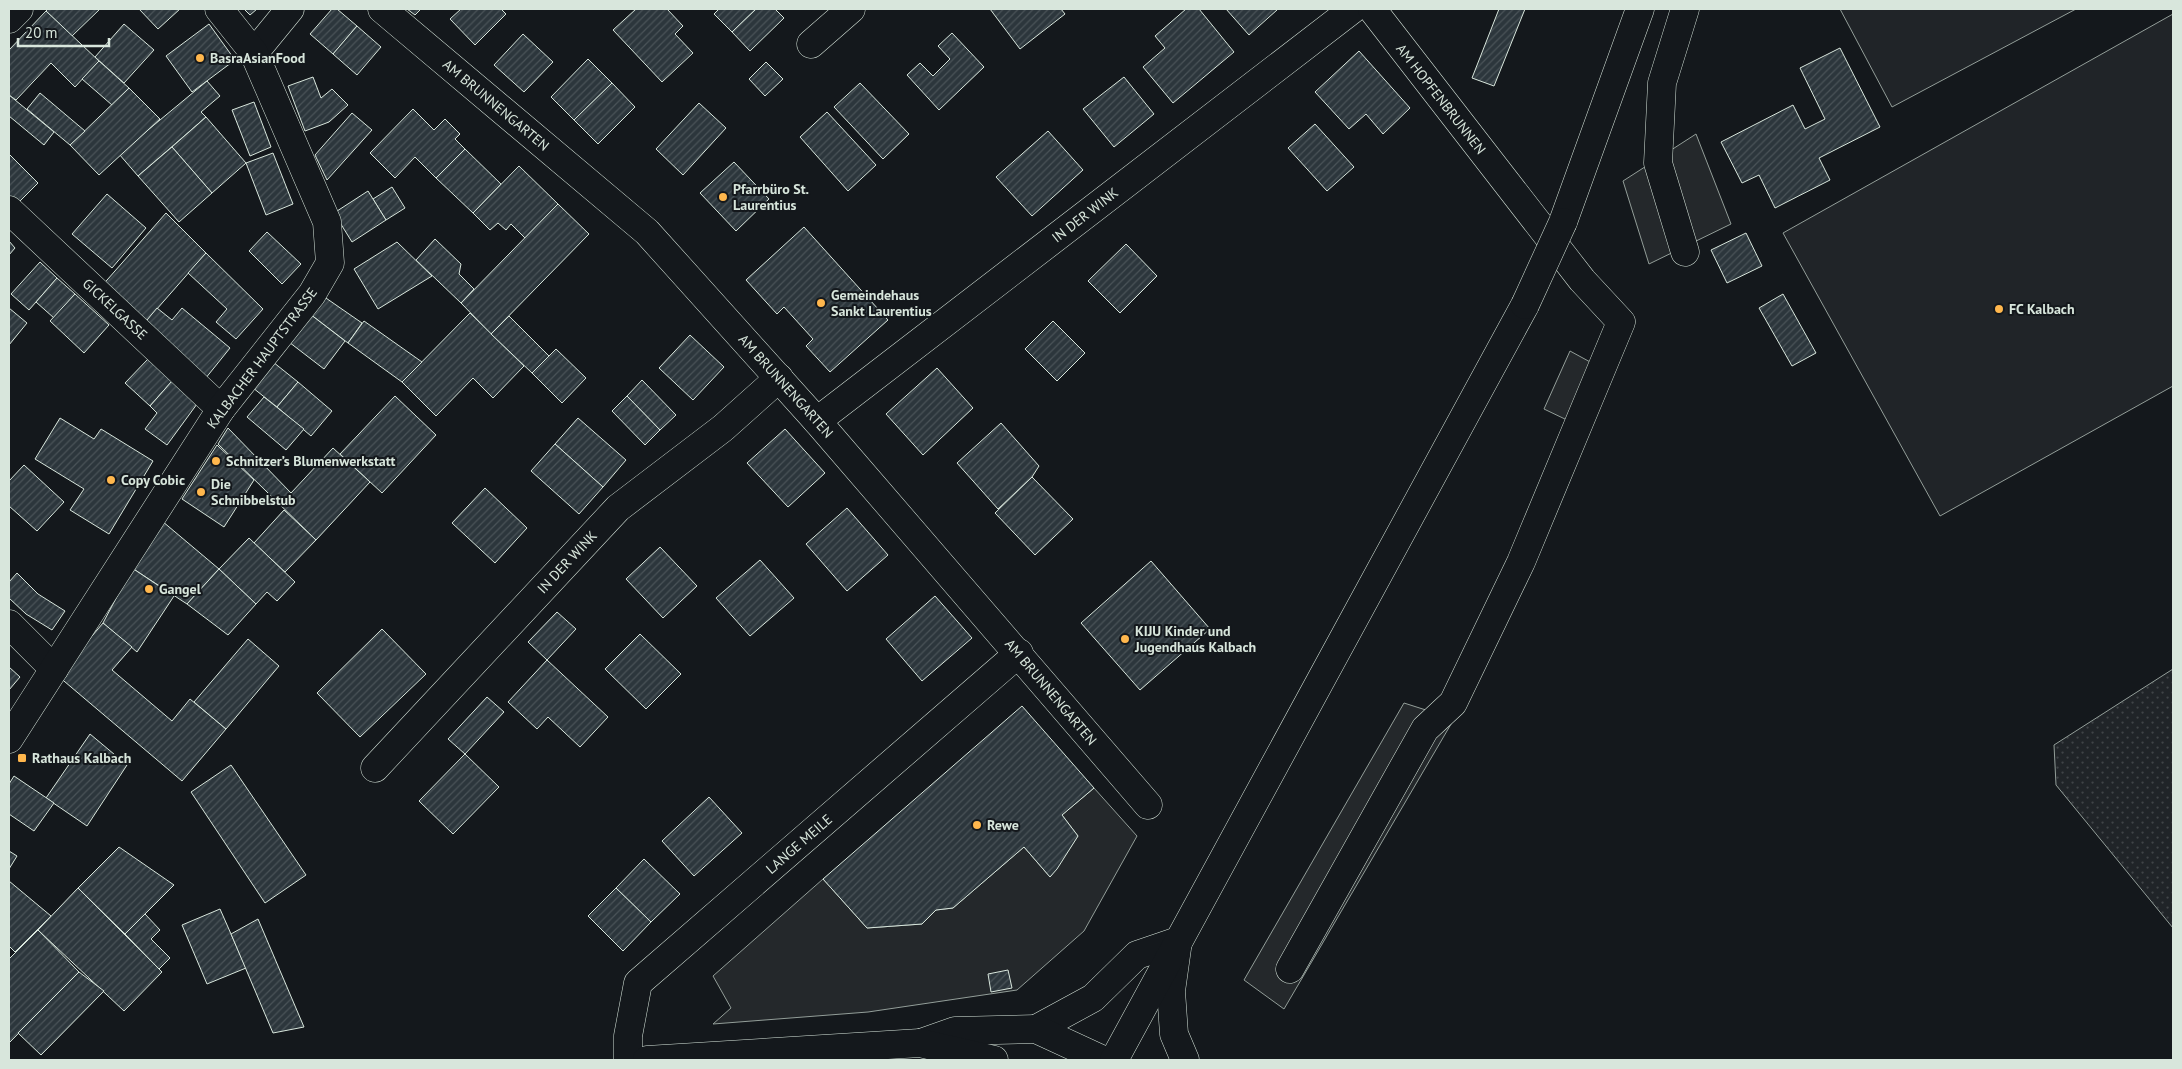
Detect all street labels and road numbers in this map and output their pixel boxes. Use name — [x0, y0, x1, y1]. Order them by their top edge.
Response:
street label: AM HOPFENBRUNNEN — [1392, 40, 1490, 158]
street label: AM BRUNNENGARTEN — [439, 55, 553, 155]
street label: IN DER WINK — [1048, 183, 1122, 247]
street label: GICKELGASSE — [79, 274, 151, 344]
street label: KALBACHER HAUPTSTRASSE — [203, 284, 321, 432]
street label: AM BRUNNENGARTEN — [735, 330, 837, 442]
street label: IN DER WINK — [533, 527, 601, 597]
street label: AM BRUNNENGARTEN — [1001, 635, 1101, 749]
street label: LANGE MEILE — [762, 810, 836, 878]

